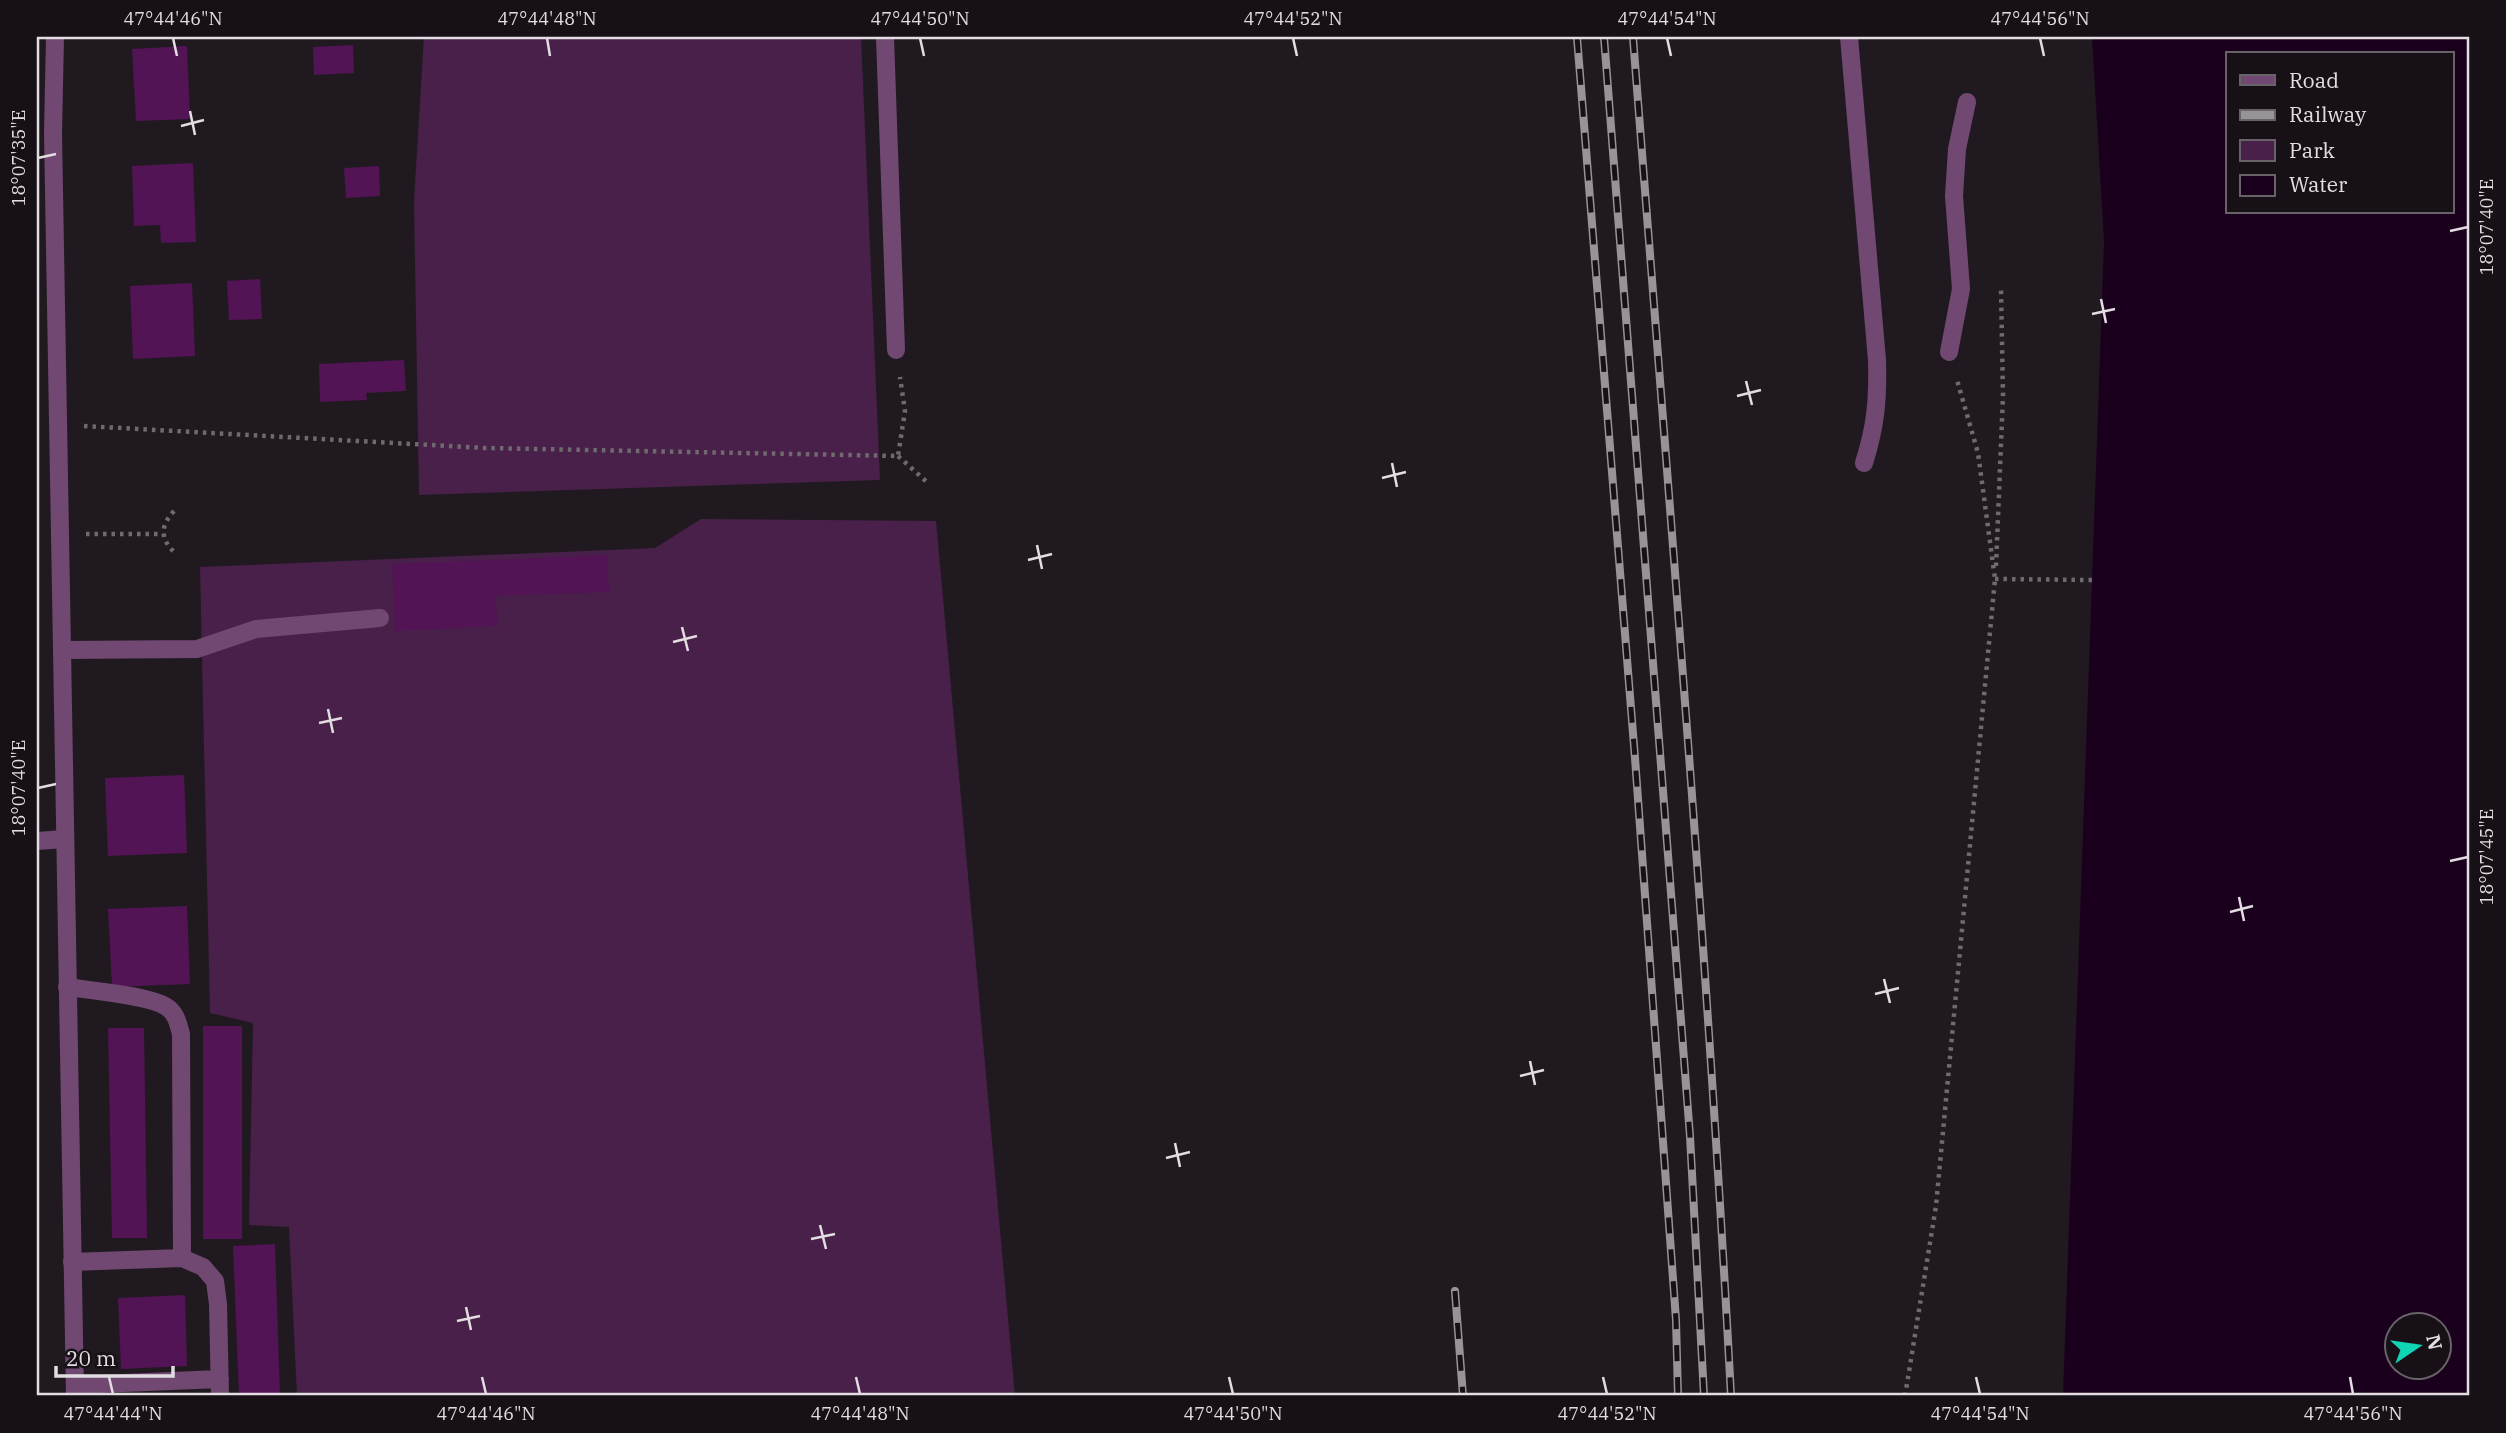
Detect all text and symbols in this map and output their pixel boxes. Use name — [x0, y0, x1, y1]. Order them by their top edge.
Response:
text: 47°44'46"N — [124, 7, 223, 30]
text: 47°44'48"N — [498, 7, 597, 30]
text: 47°44'50"N — [871, 7, 970, 30]
text: 47°44'52"N — [1244, 7, 1343, 30]
text: 47°44'54"N — [1618, 7, 1717, 30]
text: 47°44'56"N — [1991, 7, 2090, 30]
legend — [2226, 52, 2454, 214]
text: Road — [2289, 66, 2339, 94]
text: Railway — [2289, 100, 2367, 128]
text: 18°07'35"E — [7, 110, 30, 206]
text: Park — [2289, 136, 2336, 164]
text: Water — [2289, 170, 2348, 198]
text: 18°07'40"E — [2475, 179, 2498, 275]
text: 18°07'40"E — [7, 740, 30, 836]
text: 18°07'45"E — [2475, 809, 2498, 905]
north arrow — [2384, 1310, 2454, 1380]
text: N — [2421, 1332, 2448, 1352]
scale bar — [56, 1335, 173, 1379]
text: 20 m — [66, 1344, 116, 1372]
text: 47°44'44"N — [64, 1402, 163, 1425]
text: 47°44'46"N — [437, 1402, 536, 1425]
text: 47°44'48"N — [811, 1402, 910, 1425]
text: 47°44'50"N — [1184, 1402, 1283, 1425]
text: 47°44'52"N — [1558, 1402, 1657, 1425]
text: 47°44'54"N — [1931, 1402, 2030, 1425]
text: 47°44'56"N — [2304, 1402, 2403, 1425]

